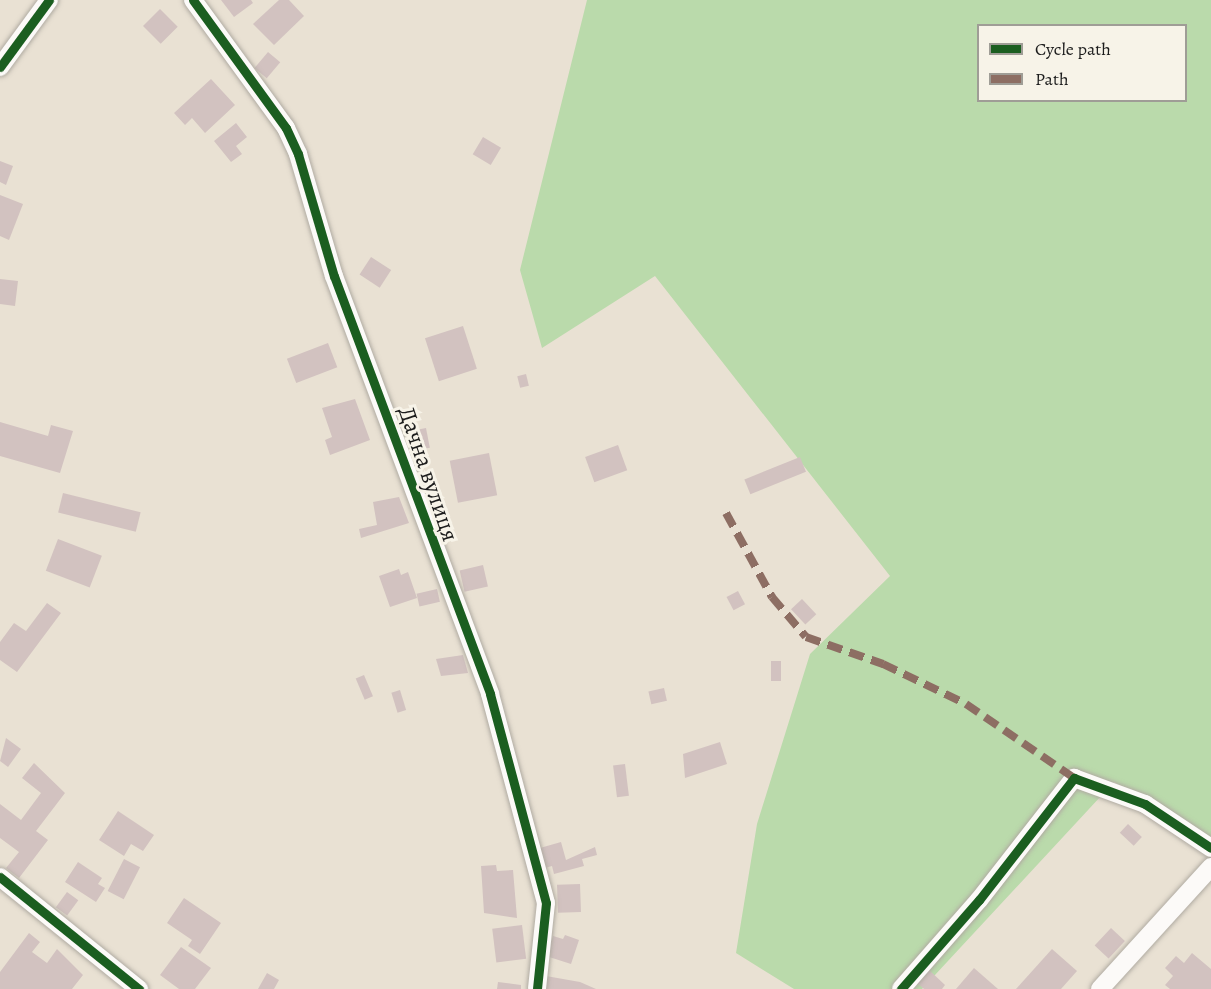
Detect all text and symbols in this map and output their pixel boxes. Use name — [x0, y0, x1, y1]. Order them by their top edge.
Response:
legend — [977, 24, 1187, 102]
text: Cycle path — [1035, 37, 1111, 61]
text: Path — [1035, 67, 1069, 91]
street label: Дачна вулиця — [391, 403, 465, 545]

